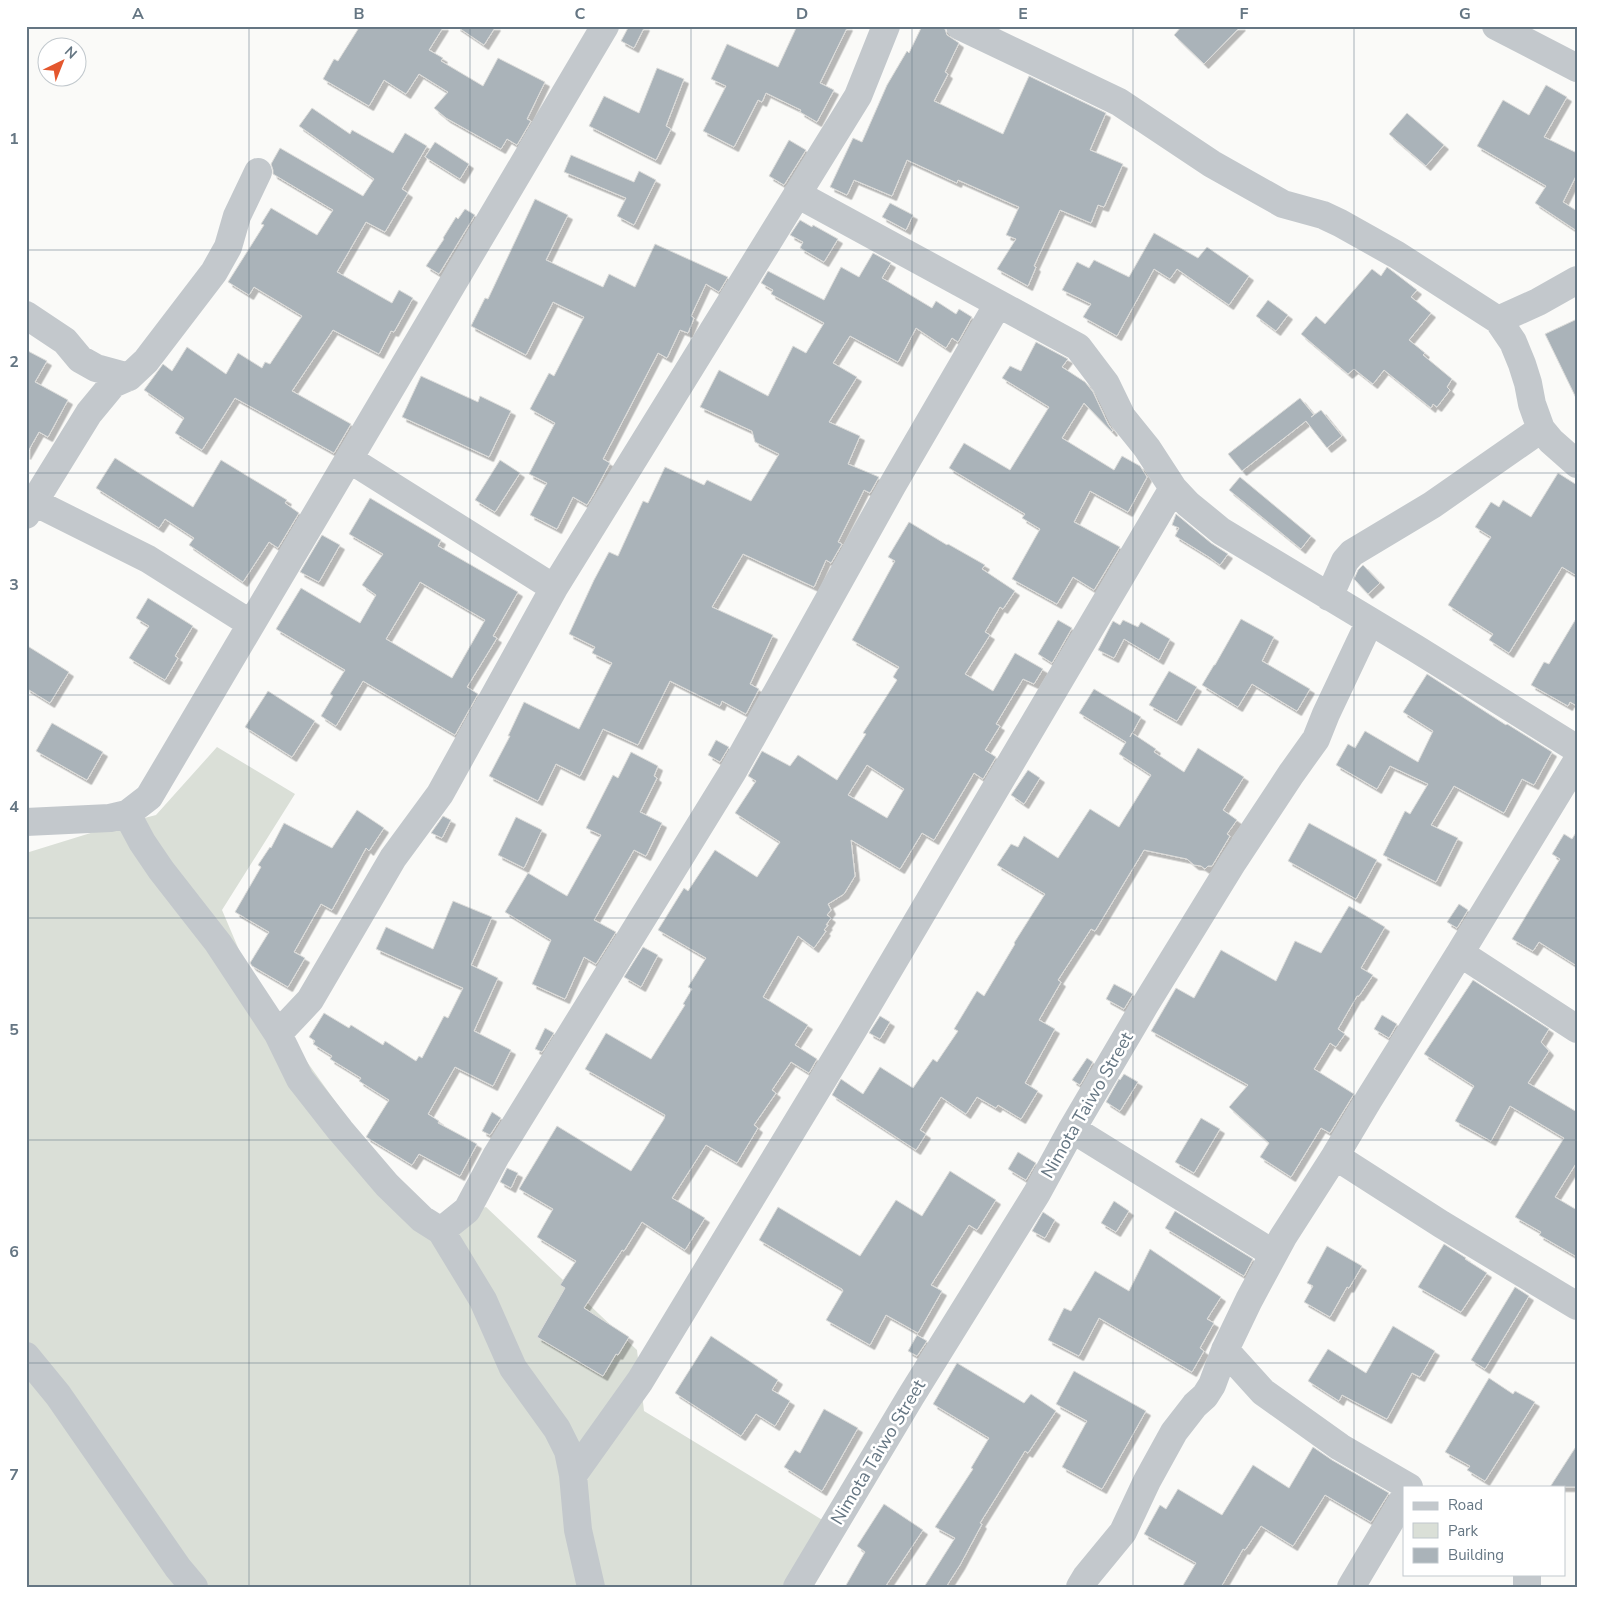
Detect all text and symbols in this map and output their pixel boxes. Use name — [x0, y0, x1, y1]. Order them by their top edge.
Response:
text: A — [132, 3, 144, 25]
text: B — [353, 3, 365, 25]
text: C — [575, 3, 586, 25]
text: D — [796, 3, 808, 25]
text: E — [1018, 3, 1028, 25]
text: F — [1240, 3, 1249, 25]
text: G — [1459, 3, 1471, 25]
north arrow — [38, 38, 88, 88]
text: N — [60, 42, 81, 63]
text: 1 — [9, 128, 19, 150]
text: 2 — [9, 351, 19, 373]
text: 3 — [9, 574, 19, 596]
text: 4 — [9, 796, 19, 818]
text: 5 — [9, 1019, 19, 1041]
street label: Nimota Taiwo Street — [1035, 1027, 1139, 1183]
text: 6 — [9, 1241, 19, 1263]
street label: Nimota Taiwo Street — [825, 1374, 931, 1529]
text: 7 — [9, 1464, 19, 1486]
legend — [1403, 1486, 1566, 1576]
text: Road — [1448, 1495, 1483, 1515]
text: Park — [1448, 1521, 1478, 1541]
text: Building — [1448, 1545, 1504, 1565]

